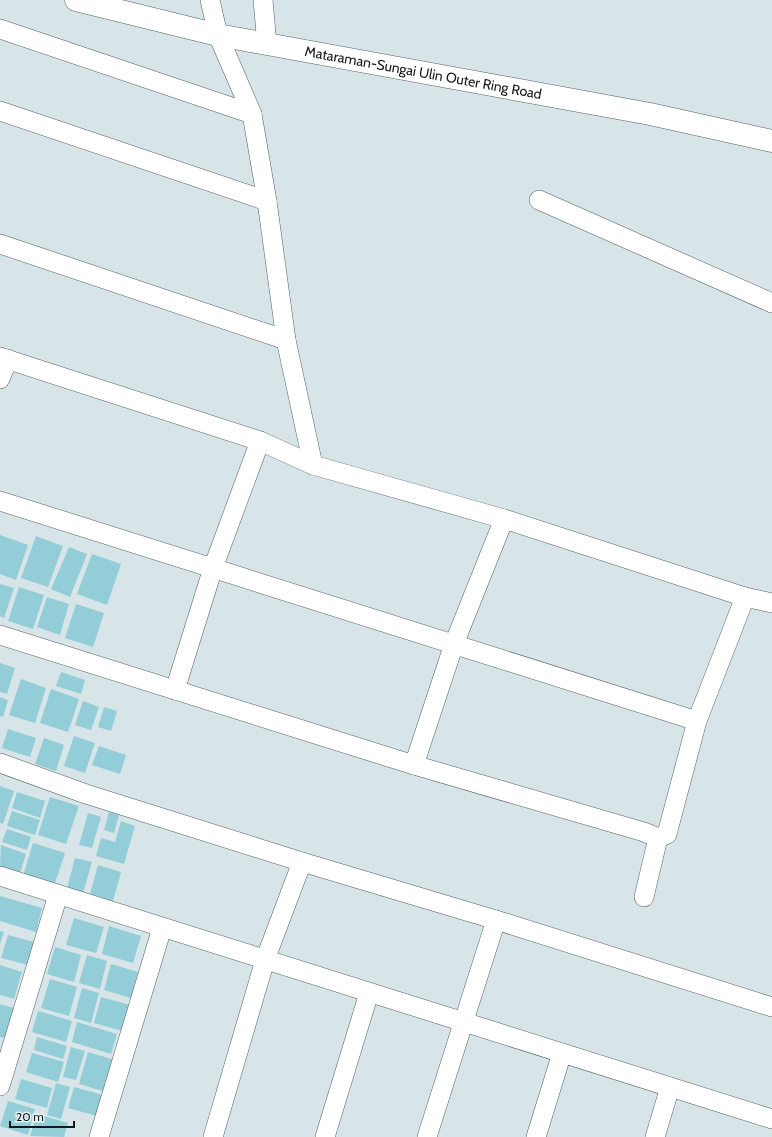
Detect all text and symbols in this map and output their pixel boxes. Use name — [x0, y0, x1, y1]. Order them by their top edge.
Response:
street label: Mataraman-Sungai Ulin Outer Ring Road — [303, 42, 543, 103]
scale bar — [10, 1103, 74, 1129]
text: 20 m — [16, 1109, 44, 1124]

